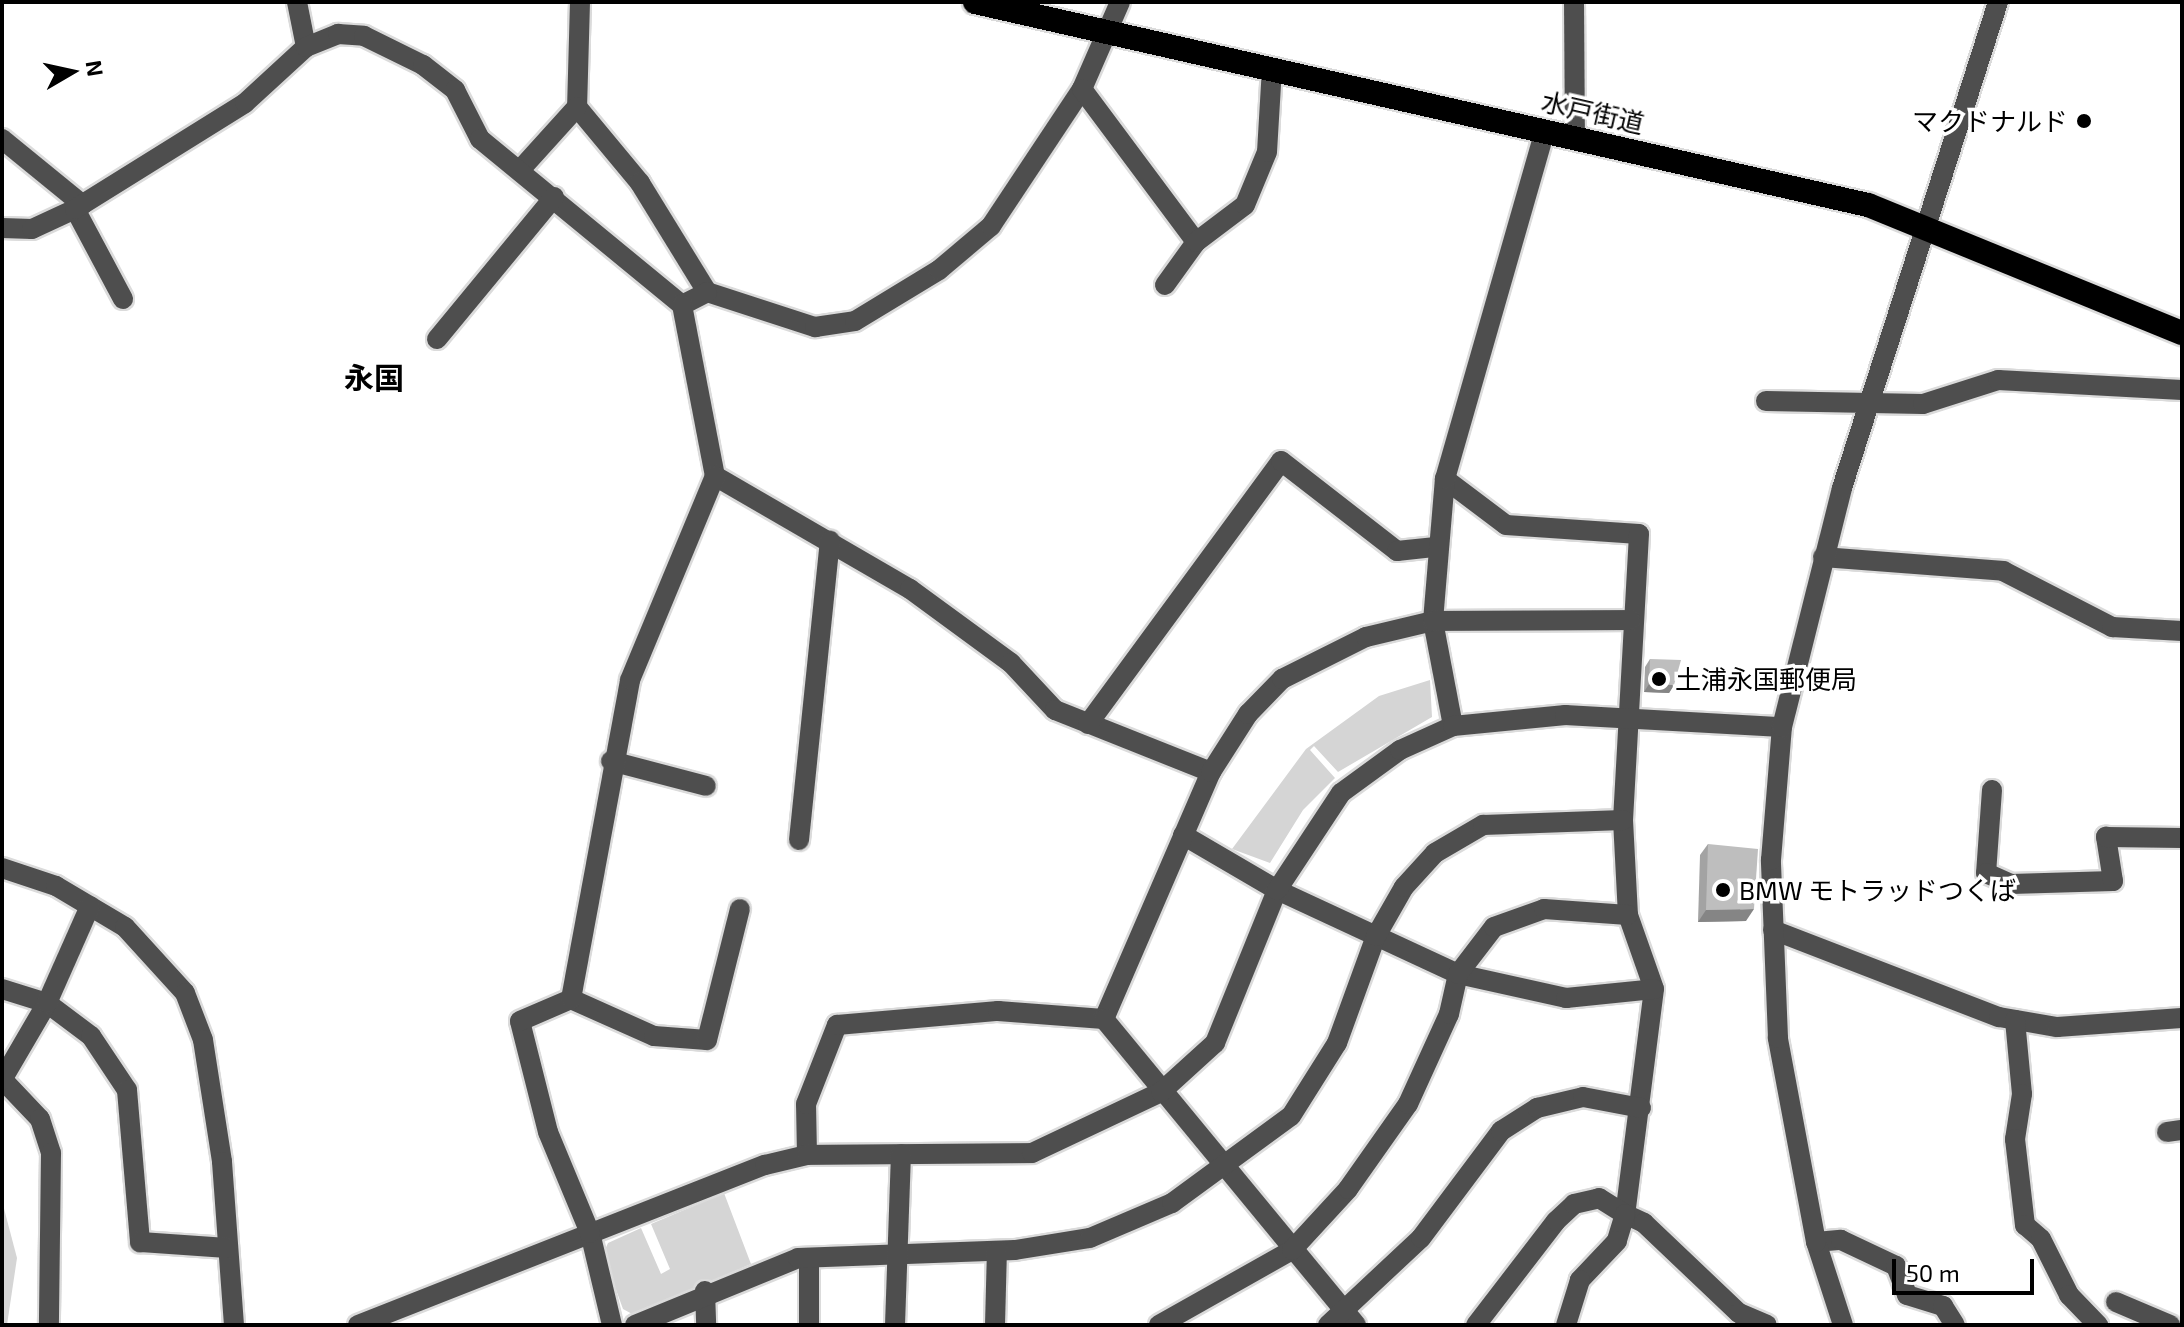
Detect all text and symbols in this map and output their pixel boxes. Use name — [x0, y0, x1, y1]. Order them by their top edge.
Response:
north arrow — [32, 32, 112, 112]
text: N — [82, 58, 110, 78]
street label: 水戸街道 — [1539, 85, 1647, 139]
place label: マクドナルド — [1912, 105, 2068, 137]
marker: マクドナルド — [2075, 112, 2093, 130]
district label: 永国 — [344, 359, 404, 395]
place label: 土浦永国郵便局 — [1675, 663, 1857, 695]
marker: 土浦永国郵便局 — [1650, 670, 1668, 688]
place label: BMW モトラッドつくば — [1739, 874, 2016, 906]
marker: BMW モトラッドつくば — [1714, 881, 1732, 899]
scale bar — [1896, 1243, 2038, 1293]
text: 50 m — [1906, 1258, 1960, 1287]

